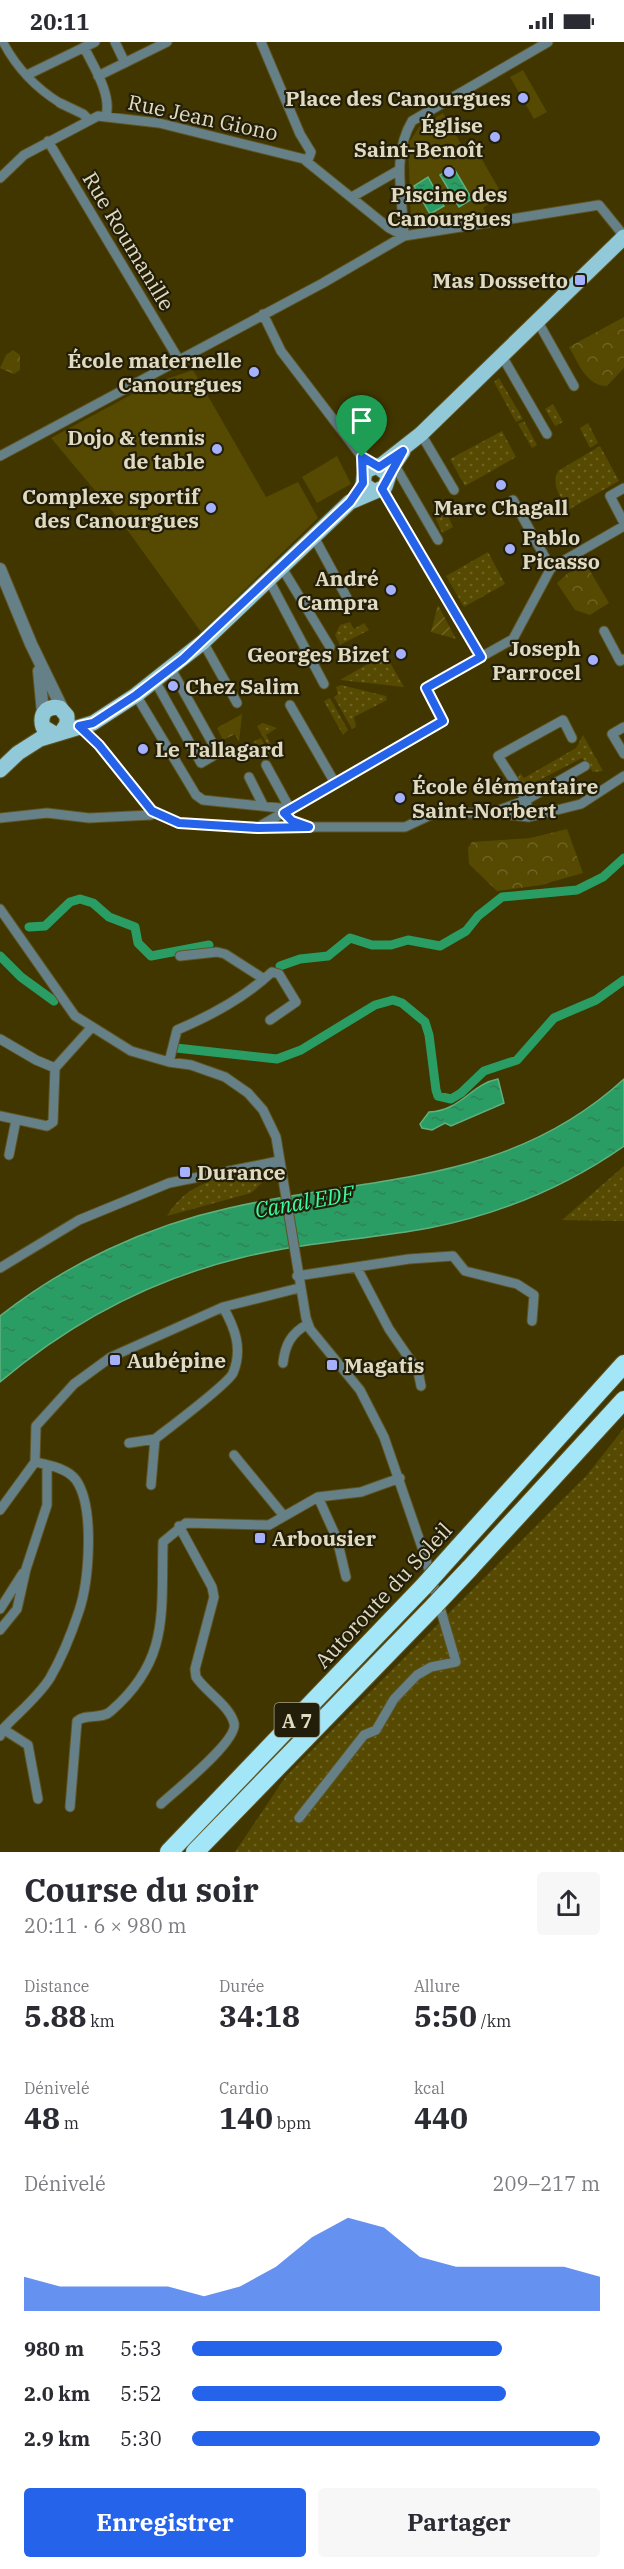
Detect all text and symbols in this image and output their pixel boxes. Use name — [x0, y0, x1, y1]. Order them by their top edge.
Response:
text: 20:11 — [30, 7, 89, 36]
place label: Place des Canourgues — [285, 84, 511, 112]
street label: Rue Jean Giono — [125, 87, 281, 147]
marker: Place des Canourgues — [516, 91, 530, 105]
place label: Église Saint-Benoît — [354, 111, 483, 163]
marker: Église Saint-Benoît — [488, 130, 502, 144]
marker: Piscine des Canourgues — [442, 165, 456, 179]
street label: Rue Roumanille — [77, 166, 181, 316]
place label: Piscine des Canourgues — [387, 180, 511, 232]
place label: Mas Dossetto — [433, 266, 568, 294]
marker: Mas Dossetto — [573, 273, 587, 287]
place label: École maternelle Canourgues — [68, 346, 242, 398]
marker: École maternelle Canourgues — [247, 365, 261, 379]
pin — [336, 395, 387, 457]
icon: arrive — [345, 404, 378, 437]
place label: Dojo & tennis de table — [67, 423, 205, 475]
marker: Dojo & tennis de table — [210, 442, 224, 456]
marker: Marc Chagall — [494, 478, 508, 492]
place label: Complexe sportif des Canourgues — [22, 482, 201, 534]
place label: Marc Chagall — [434, 493, 568, 521]
marker: Complexe sportif des Canourgues — [204, 501, 218, 515]
place label: Pablo Picasso — [522, 523, 600, 575]
marker: Pablo Picasso — [503, 542, 517, 556]
place label: André Campra — [297, 564, 379, 616]
marker: André Campra — [384, 583, 398, 597]
place label: Joseph Parrocel — [492, 634, 581, 686]
place label: Georges Bizet — [247, 640, 389, 668]
marker: Georges Bizet — [394, 647, 408, 661]
marker: Joseph Parrocel — [586, 653, 600, 667]
place label: Chez Salim — [185, 672, 300, 700]
marker: Chez Salim — [166, 679, 180, 693]
place label: Le Tallagard — [155, 735, 284, 763]
marker: Le Tallagard — [136, 742, 150, 756]
place label: École élémentaire Saint-Norbert — [412, 772, 599, 824]
marker: École élémentaire Saint-Norbert — [393, 791, 407, 805]
place label: Durance — [197, 1158, 286, 1186]
marker: Durance — [178, 1165, 192, 1179]
water label: Canal EDF — [252, 1178, 358, 1224]
place label: Aubépine — [127, 1346, 226, 1374]
place label: Magatis — [344, 1351, 424, 1379]
marker: Aubépine — [108, 1353, 122, 1367]
marker: Magatis — [325, 1358, 339, 1372]
street label: Autoroute du Soleil — [308, 1516, 458, 1674]
place label: Arbousier — [272, 1524, 377, 1552]
marker: Arbousier — [253, 1531, 267, 1545]
road number: A 7 — [274, 1703, 320, 1737]
text: Course du soir — [24, 1868, 259, 1911]
button: share — [537, 1872, 600, 1935]
text: 20:11 · 6 × 980 m — [24, 1912, 187, 1939]
text: Distance — [24, 1976, 89, 1996]
text: Durée — [219, 1976, 264, 1996]
text: Allure — [414, 1976, 460, 1996]
text: 5.88 — [24, 1996, 86, 2035]
text: 34:18 — [219, 1996, 300, 2035]
text: 5:50 — [414, 1996, 477, 2035]
text: km — [86, 2011, 115, 2031]
text: /km — [477, 2011, 511, 2031]
text: Dénivelé — [24, 2078, 89, 2098]
text: Cardio — [219, 2078, 269, 2098]
text: kcal — [414, 2078, 445, 2098]
text: 48 — [24, 2098, 60, 2137]
text: 140 — [219, 2098, 273, 2137]
text: 440 — [414, 2098, 468, 2137]
text: m — [60, 2113, 79, 2133]
text: bpm — [273, 2113, 311, 2133]
text: Dénivelé — [24, 2170, 106, 2197]
text: 209–217 m — [493, 2170, 600, 2197]
text: 980 m — [24, 2335, 84, 2362]
text: 5:53 — [120, 2335, 162, 2362]
text: 2.0 km — [24, 2380, 90, 2407]
text: 5:52 — [120, 2380, 162, 2407]
text: 2.9 km — [24, 2425, 90, 2452]
text: 5:30 — [120, 2425, 162, 2452]
button: Enregistrer — [24, 2488, 306, 2557]
button: Partager — [318, 2488, 600, 2557]

